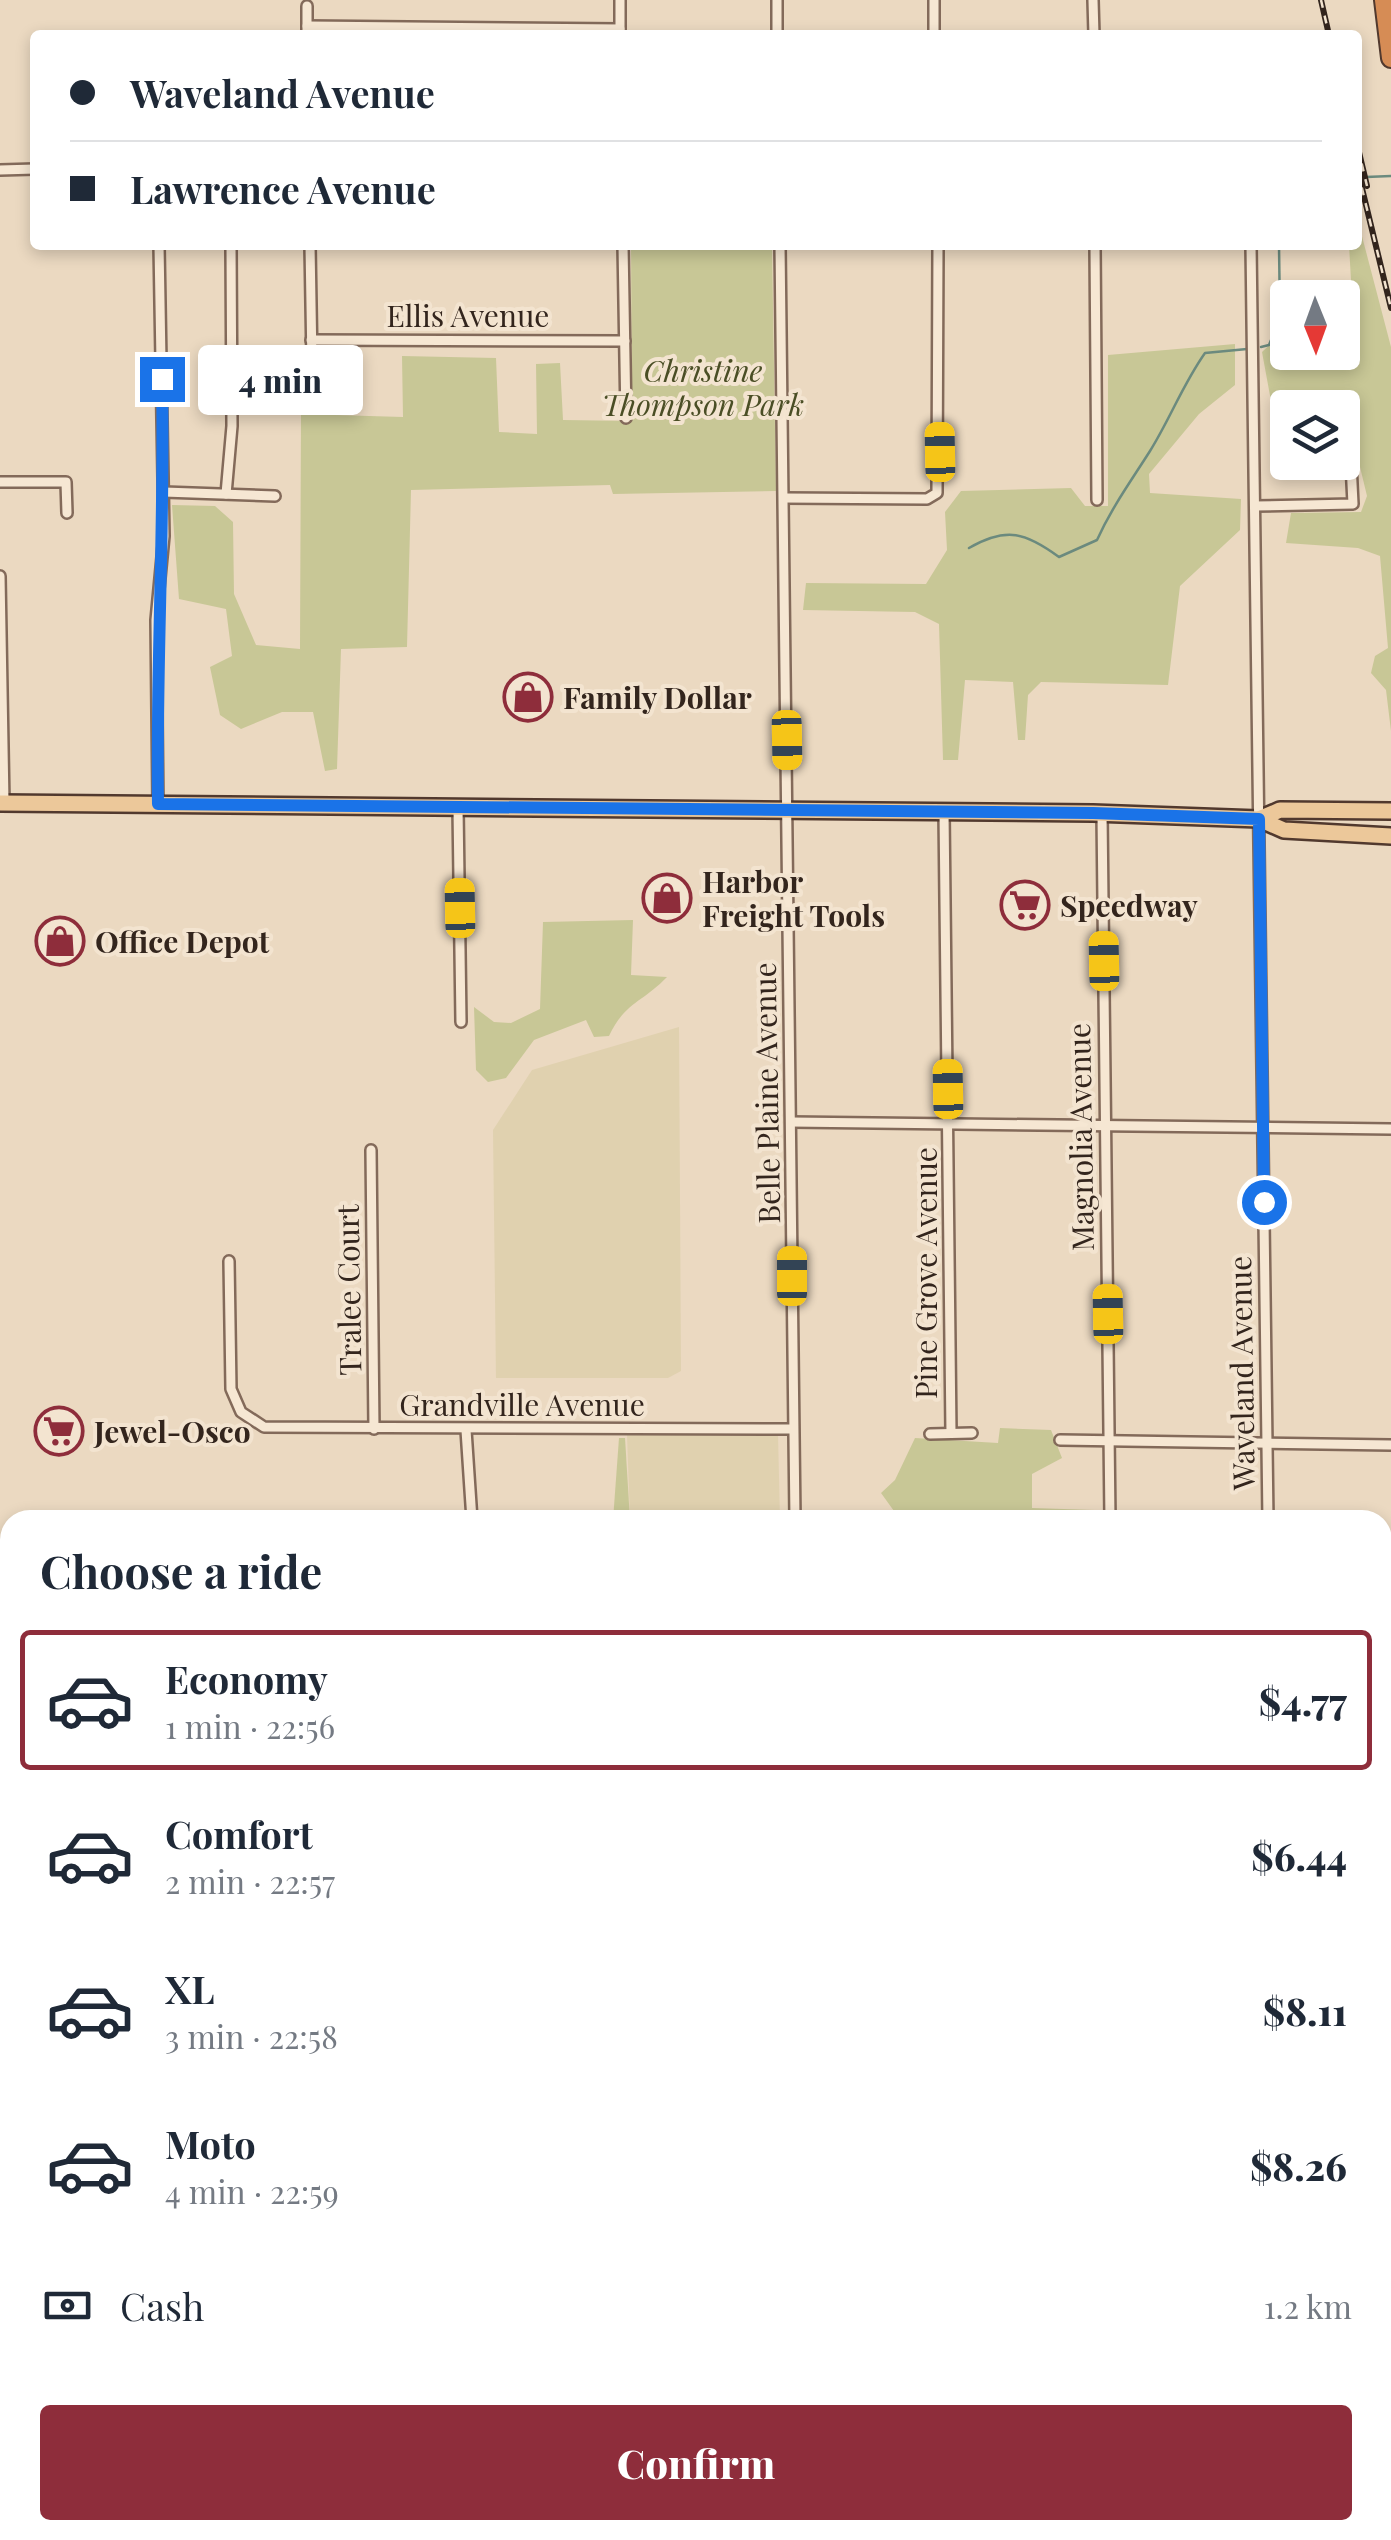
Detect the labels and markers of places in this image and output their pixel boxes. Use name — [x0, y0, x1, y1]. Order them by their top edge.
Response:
shop icon: Family Dollar — [502, 671, 554, 723]
place label: Family Dollar — [563, 677, 752, 717]
place label: Harbor Freight Tools — [702, 861, 885, 935]
shop icon: Harbor Freight Tools — [641, 872, 693, 924]
supermarket icon: Speedway — [999, 879, 1051, 931]
place label: Speedway — [1060, 885, 1198, 925]
shop icon: Office Depot — [34, 915, 86, 967]
place label: Office Depot — [95, 921, 270, 961]
supermarket icon: Jewel-Osco — [33, 1405, 85, 1457]
place label: Jewel-Osco — [93, 1411, 251, 1451]

